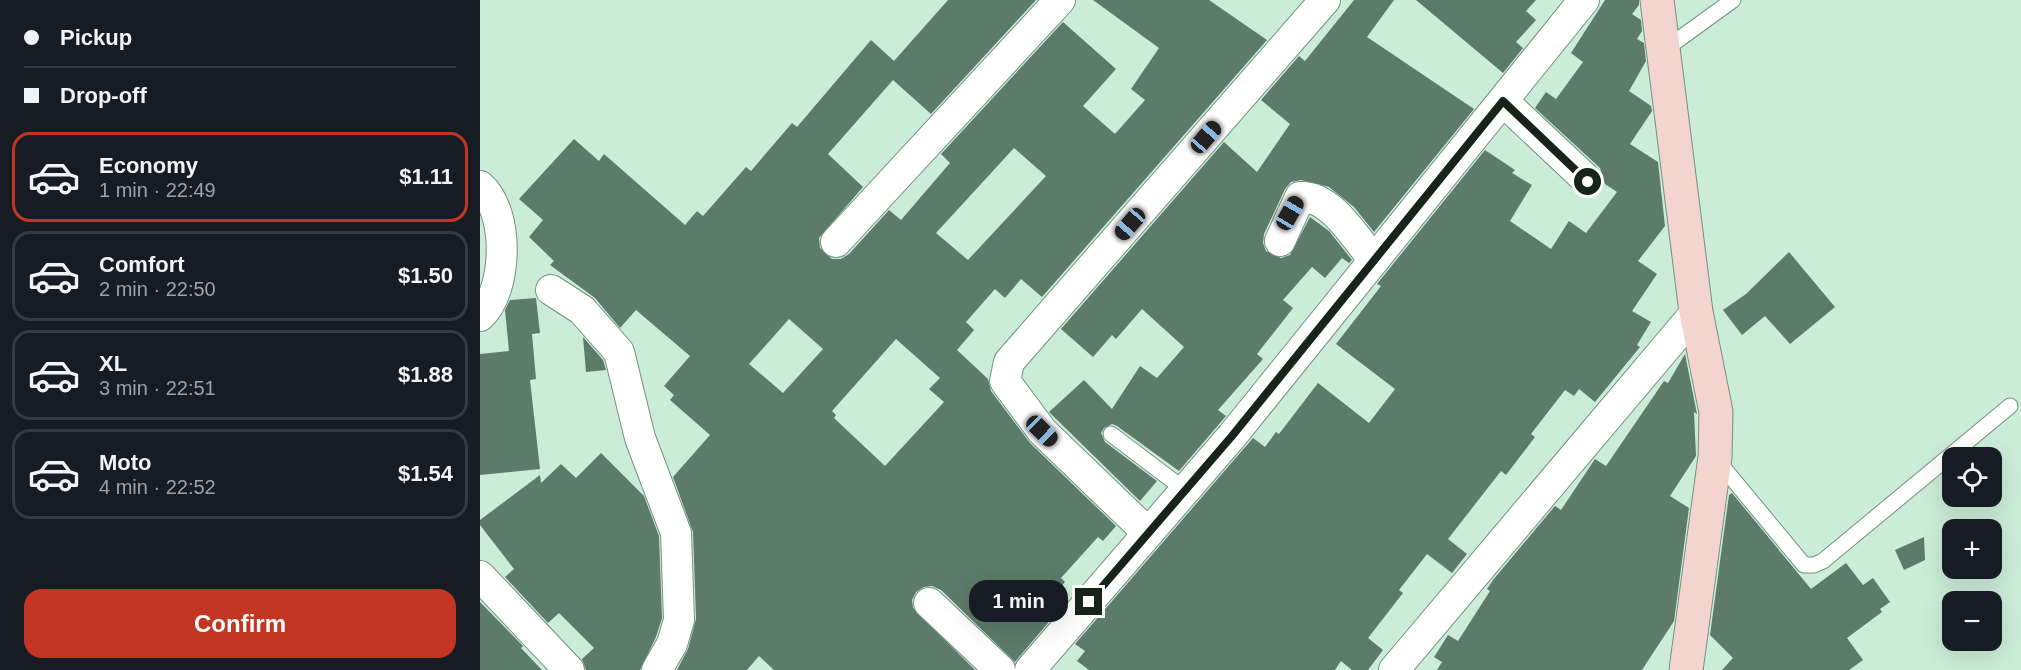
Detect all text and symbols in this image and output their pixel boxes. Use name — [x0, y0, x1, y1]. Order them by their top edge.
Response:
text: Pickup — [60, 25, 132, 50]
text: Drop-off — [60, 83, 147, 108]
car — [1187, 118, 1225, 156]
icon: car — [27, 150, 81, 204]
text: Economy — [99, 153, 198, 178]
text: $1.11 — [399, 164, 453, 189]
route start — [1574, 168, 1601, 195]
text: 1 min · 22:49 — [99, 179, 216, 201]
car — [1273, 193, 1307, 233]
car — [1111, 205, 1149, 243]
icon: car — [27, 249, 81, 303]
text: Comfort — [99, 252, 185, 277]
text: $1.50 — [398, 263, 453, 288]
text: 2 min · 22:50 — [99, 278, 216, 300]
icon: car — [27, 348, 81, 402]
text: XL — [99, 351, 127, 376]
text: $1.88 — [398, 362, 453, 387]
text: 3 min · 22:51 — [99, 377, 216, 399]
car — [1023, 412, 1061, 450]
icon: car — [27, 447, 81, 501]
map controls — [1942, 447, 2002, 651]
button: locate — [1942, 447, 2002, 507]
text: Moto — [99, 450, 152, 475]
text: $1.54 — [398, 461, 453, 486]
text: 4 min · 22:52 — [99, 476, 216, 498]
button: + — [1942, 519, 2002, 579]
callout: 1 min — [969, 581, 1068, 623]
route end — [1075, 588, 1102, 615]
button: Confirm — [24, 589, 456, 658]
text: 1 min — [992, 590, 1045, 612]
button: − — [1942, 591, 2002, 651]

